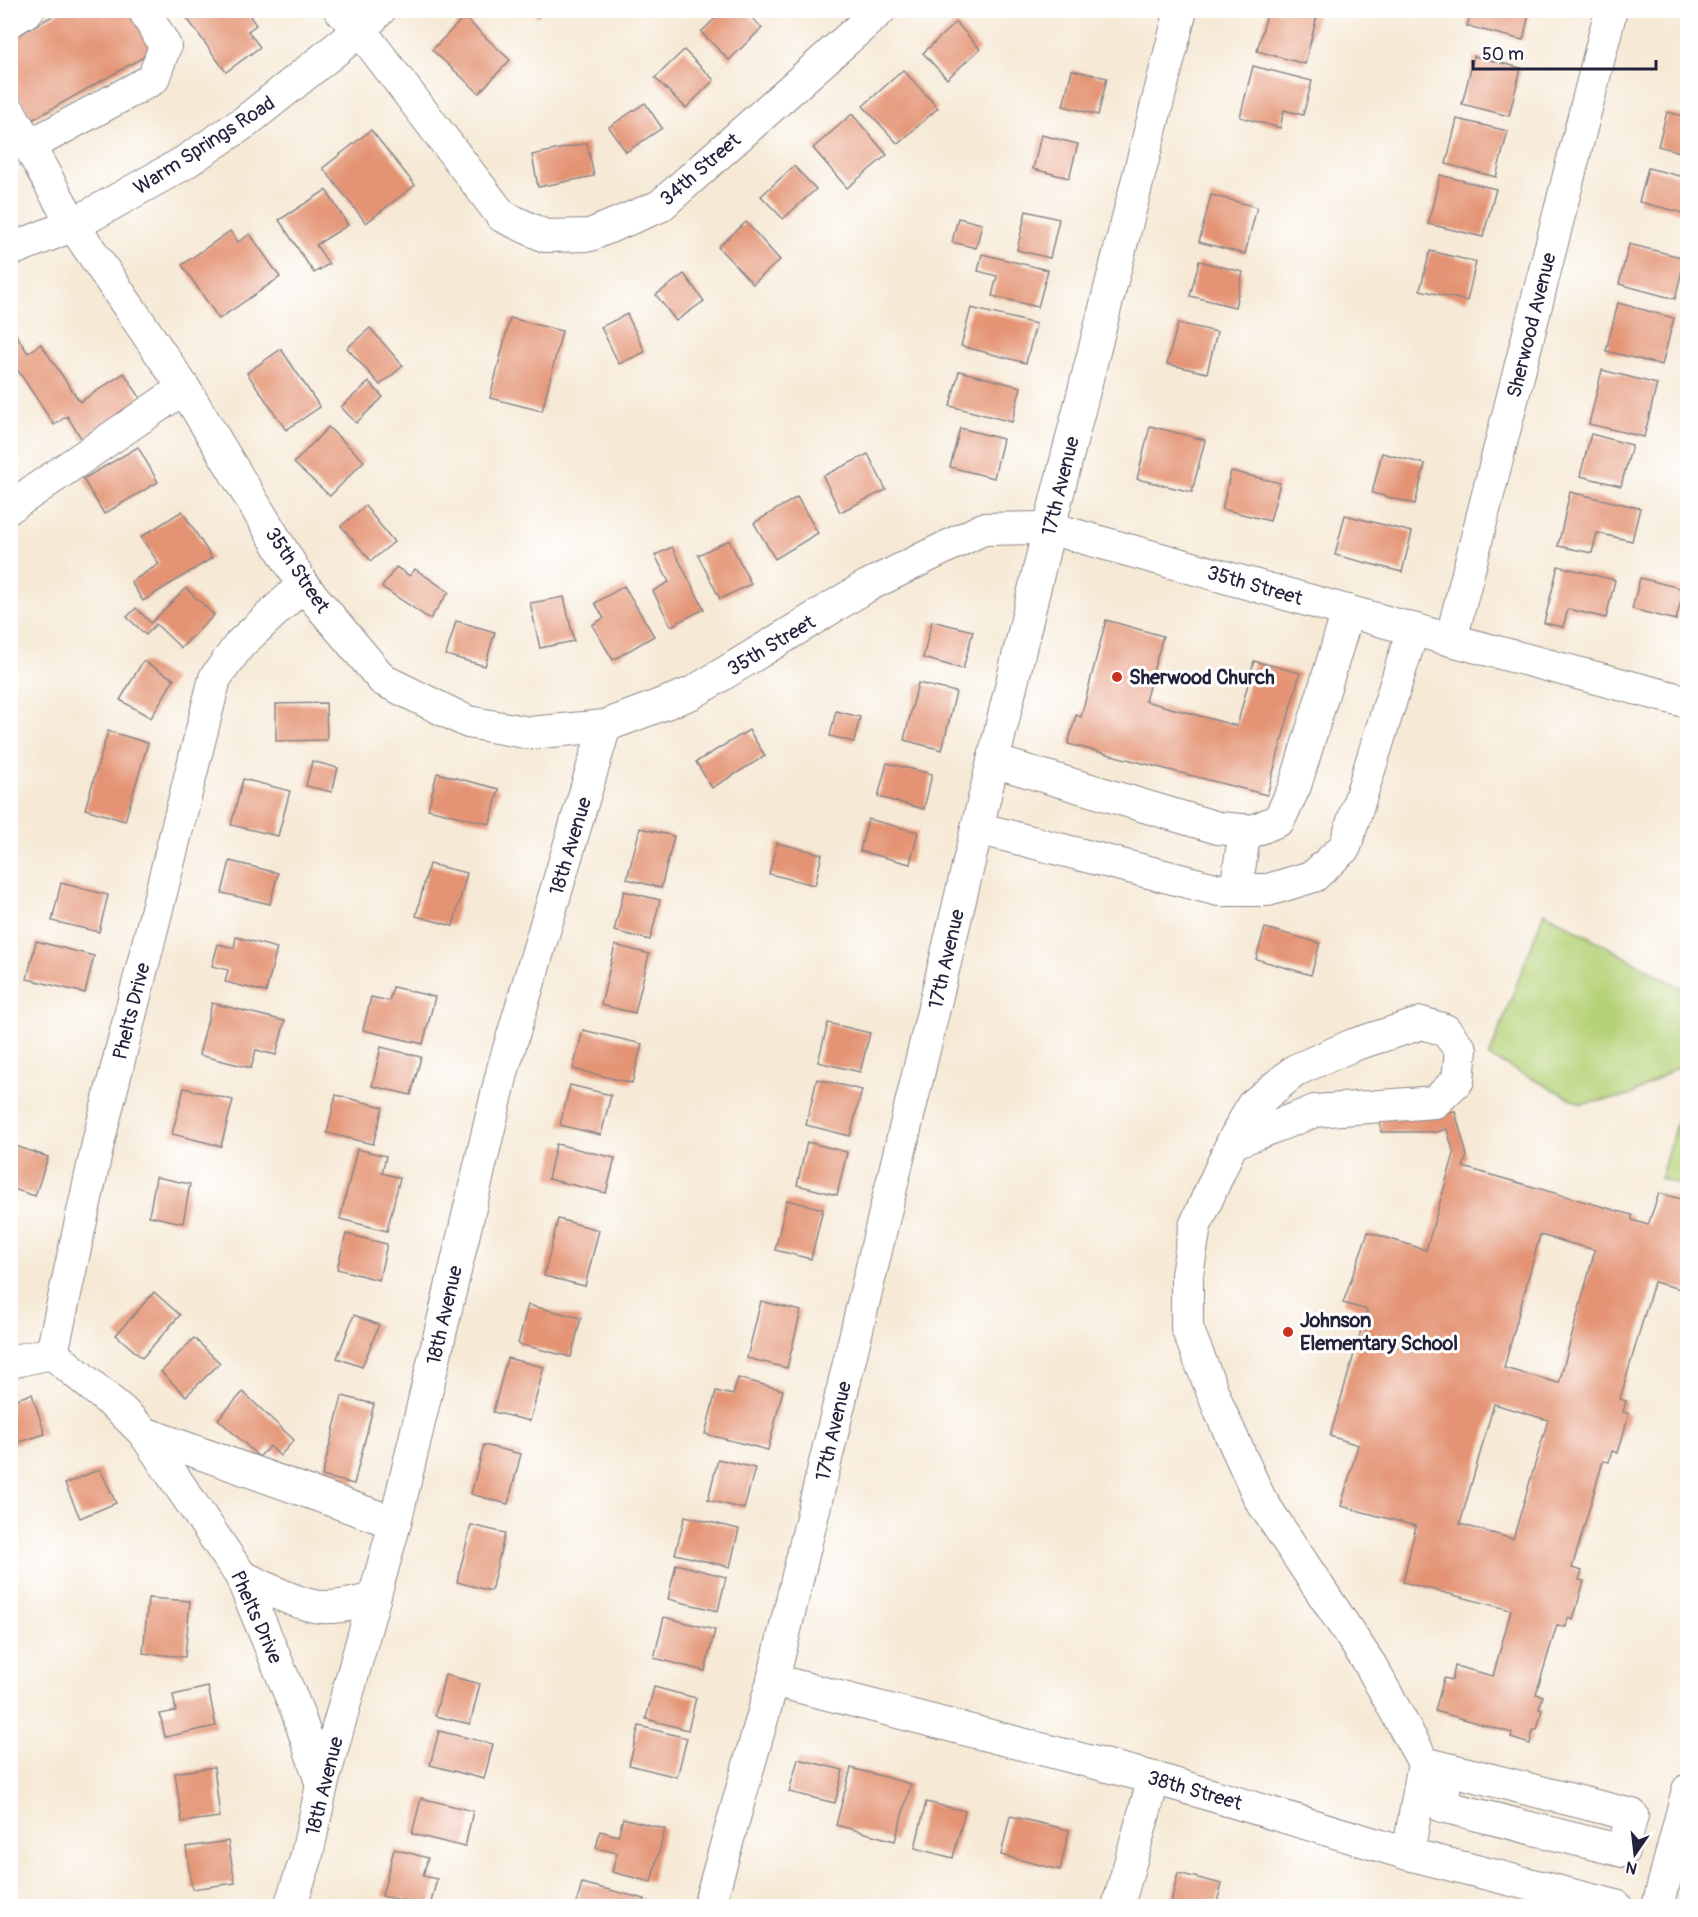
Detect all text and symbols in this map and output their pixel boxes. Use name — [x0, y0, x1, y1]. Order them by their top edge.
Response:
scale bar — [1473, 33, 1656, 71]
text: 50 m — [1482, 43, 1524, 66]
street label: Warm Springs Road — [129, 90, 280, 200]
street label: 34th Street — [655, 127, 747, 211]
street label: Sherwood Avenue — [1501, 250, 1562, 400]
street label: 17th Avenue — [1036, 434, 1085, 538]
street label: 35th Street — [260, 523, 336, 619]
street label: 35th Street — [1204, 560, 1306, 611]
street label: 35th Street — [723, 609, 821, 681]
place label: Sherwood Church — [1129, 665, 1275, 690]
marker: Sherwood Church — [1110, 670, 1124, 684]
street label: 18th Avenue — [544, 794, 597, 898]
street label: 17th Avenue — [923, 907, 970, 1011]
street label: Phelts Drive — [107, 960, 156, 1062]
street label: 18th Avenue — [421, 1263, 468, 1367]
place label: Johnson Elementary School — [1300, 1308, 1458, 1356]
marker: Johnson Elementary School — [1281, 1325, 1295, 1339]
street label: 17th Avenue — [810, 1379, 857, 1483]
street label: Phelts Drive — [225, 1567, 288, 1668]
street label: 18th Avenue — [300, 1734, 349, 1838]
street label: 38th Street — [1145, 1765, 1246, 1816]
north arrow — [1605, 1824, 1665, 1884]
text: N — [1624, 1857, 1639, 1879]

